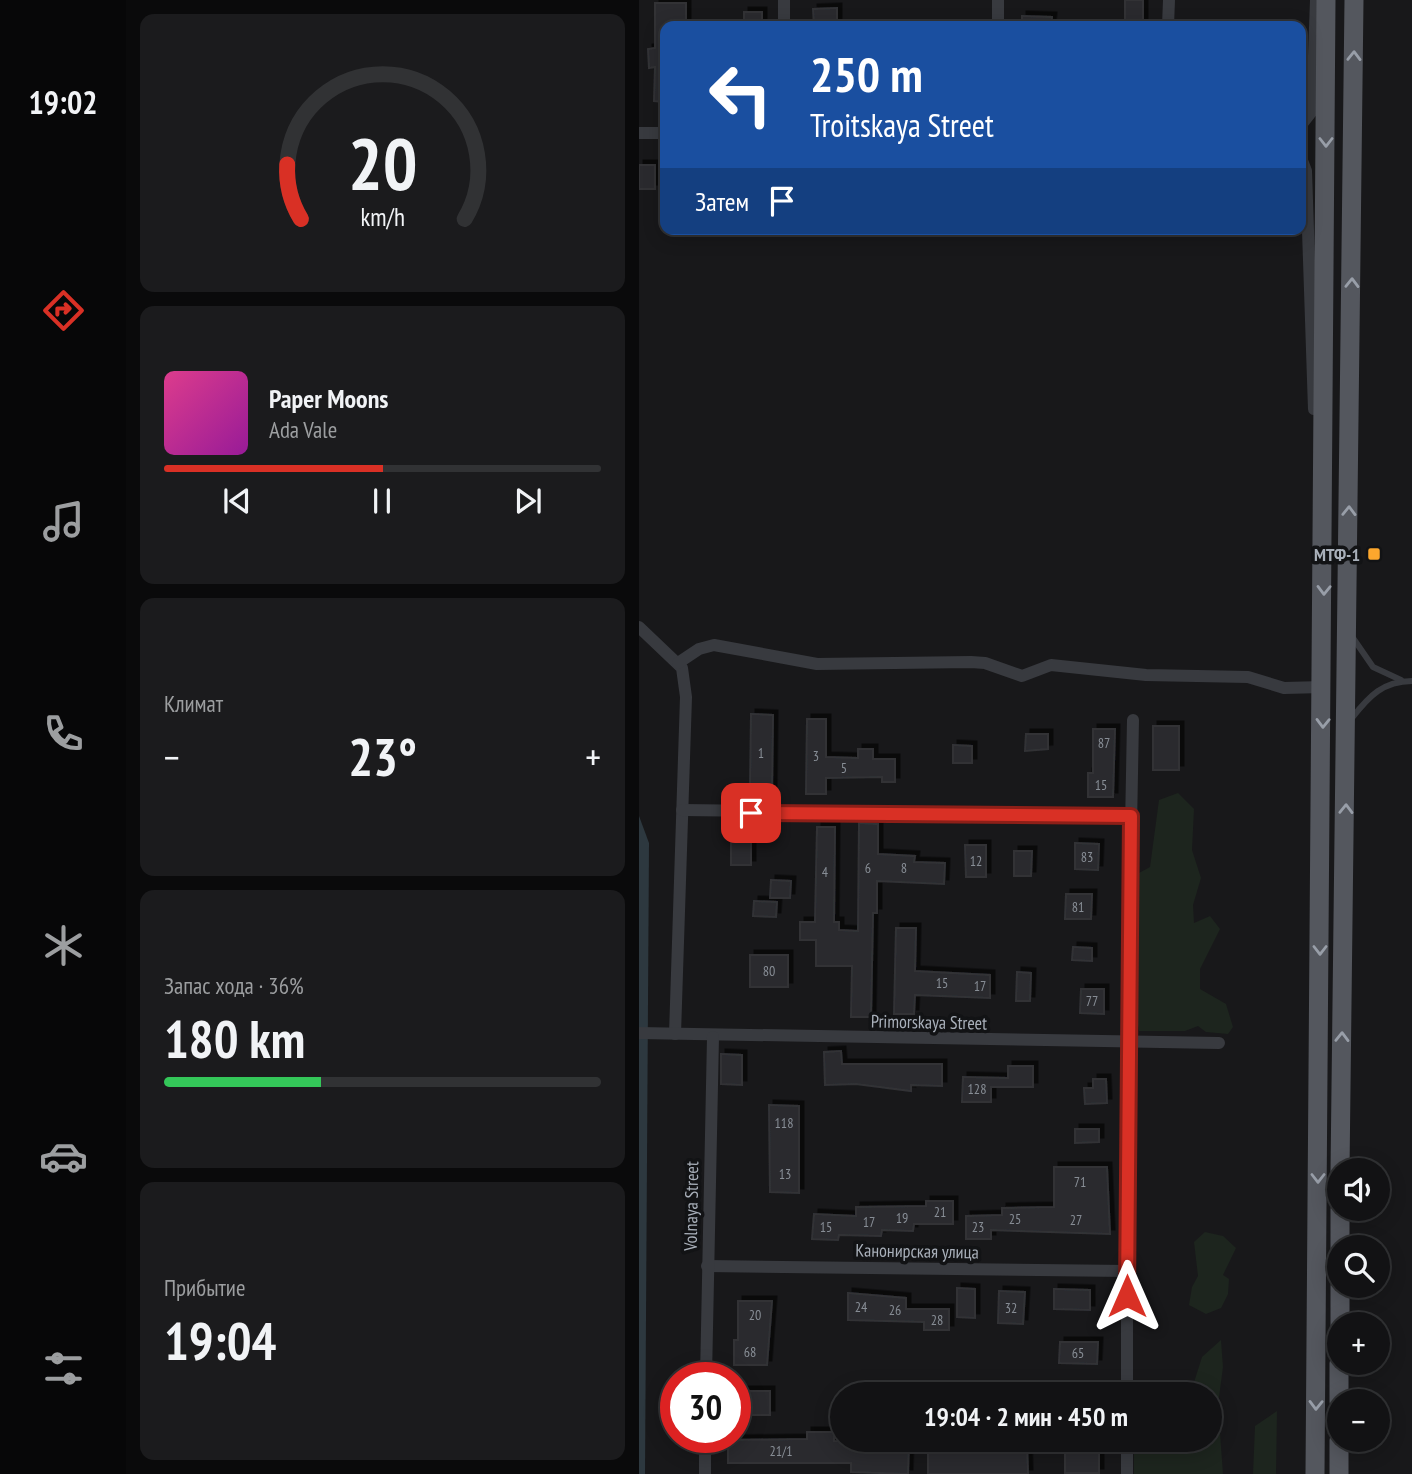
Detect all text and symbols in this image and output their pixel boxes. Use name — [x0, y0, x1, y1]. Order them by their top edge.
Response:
text: 250 m — [810, 42, 923, 106]
icon: left — [695, 49, 786, 140]
one-way arrow — [1346, 50, 1362, 60]
text: 19:02 — [28, 81, 98, 123]
text: Troitskaya Street — [810, 104, 994, 146]
text: 20 — [348, 115, 417, 209]
one-way arrow — [1318, 137, 1334, 147]
icon: arrive — [763, 182, 801, 220]
text: Затем — [695, 185, 749, 218]
text: km/h — [360, 201, 405, 233]
one-way arrow — [1344, 277, 1359, 288]
icon: directions — [39, 286, 88, 335]
text: Paper Moons — [269, 382, 388, 415]
text: Ada Vale — [269, 415, 337, 444]
icon: previous — [218, 482, 256, 520]
icon: pause — [363, 482, 401, 520]
icon: next — [509, 482, 547, 520]
icon: music — [39, 497, 88, 546]
one-way arrow — [1342, 505, 1357, 516]
place label: МТФ-1 — [1314, 543, 1360, 566]
marker: МТФ-1 — [1366, 546, 1382, 562]
one-way arrow — [1316, 585, 1332, 595]
text: Климат — [164, 689, 223, 718]
icon: phone — [39, 709, 88, 758]
one-way arrow — [1315, 718, 1331, 729]
text: 23° — [348, 723, 417, 790]
text: − — [164, 732, 180, 781]
text: + — [585, 732, 601, 781]
house number: 87 — [1098, 734, 1110, 752]
house number: 1 — [758, 744, 764, 762]
house number: 3 — [813, 747, 819, 765]
house number: 5 — [841, 759, 847, 777]
house number: 15 — [1095, 776, 1107, 794]
pin — [721, 783, 781, 843]
icon: arrive — [732, 794, 770, 832]
one-way arrow — [1338, 804, 1353, 815]
house number: 83 — [1081, 848, 1093, 866]
house number: 12 — [970, 852, 982, 870]
house number: 6 — [865, 859, 871, 877]
house number: 8 — [901, 859, 907, 877]
house number: 4 — [822, 863, 829, 881]
house number: 81 — [1072, 898, 1084, 916]
icon: climate — [39, 921, 88, 970]
one-way arrow — [1312, 946, 1328, 956]
house number: 80 — [763, 962, 775, 980]
text: Запас хода · 36% — [164, 971, 304, 1000]
house number: 15 — [936, 974, 948, 992]
house number: 17 — [974, 977, 986, 995]
house number: 77 — [1086, 992, 1098, 1010]
text: 180 km — [164, 1005, 305, 1072]
street label: Primorskaya Street — [871, 1009, 987, 1035]
one-way arrow — [1334, 1031, 1349, 1042]
house number: 128 — [968, 1080, 986, 1098]
house number: 118 — [775, 1114, 793, 1132]
icon: car — [39, 1132, 88, 1181]
map controls — [1327, 1158, 1390, 1452]
button: sound — [1327, 1158, 1390, 1221]
street label: Volnaya Street — [679, 1161, 703, 1252]
house number: 13 — [779, 1165, 791, 1183]
house number: 71 — [1074, 1173, 1086, 1191]
one-way arrow — [1311, 1173, 1326, 1184]
house number: 21 — [934, 1203, 946, 1221]
house number: 19 — [896, 1209, 908, 1227]
house number: 25 — [1009, 1210, 1021, 1228]
house number: 27 — [1070, 1211, 1082, 1229]
house number: 17 — [863, 1213, 875, 1231]
house number: 15 — [820, 1218, 832, 1236]
house number: 23 — [972, 1218, 984, 1236]
button: search — [1327, 1235, 1390, 1298]
street label: Канонирская улица — [855, 1238, 979, 1264]
position arrow — [1090, 1259, 1164, 1333]
text: Прибытие — [164, 1273, 245, 1302]
house number: 24 — [855, 1298, 868, 1316]
house number: 32 — [1005, 1299, 1017, 1317]
house number: 26 — [889, 1301, 901, 1319]
house number: 20 — [749, 1306, 761, 1324]
text: 19:04 — [164, 1307, 276, 1374]
house number: 28 — [931, 1311, 943, 1329]
button: + — [1327, 1312, 1390, 1375]
house number: 68 — [744, 1343, 756, 1361]
icon: filters — [39, 1344, 88, 1393]
house number: 65 — [1072, 1344, 1084, 1362]
speed limit sign: 30 — [660, 1362, 751, 1453]
button: − — [1327, 1389, 1390, 1452]
text: 19:04 · 2 мин · 450 m — [924, 1400, 1128, 1433]
one-way arrow — [1308, 1401, 1324, 1411]
house number: 21/1 — [769, 1442, 793, 1460]

